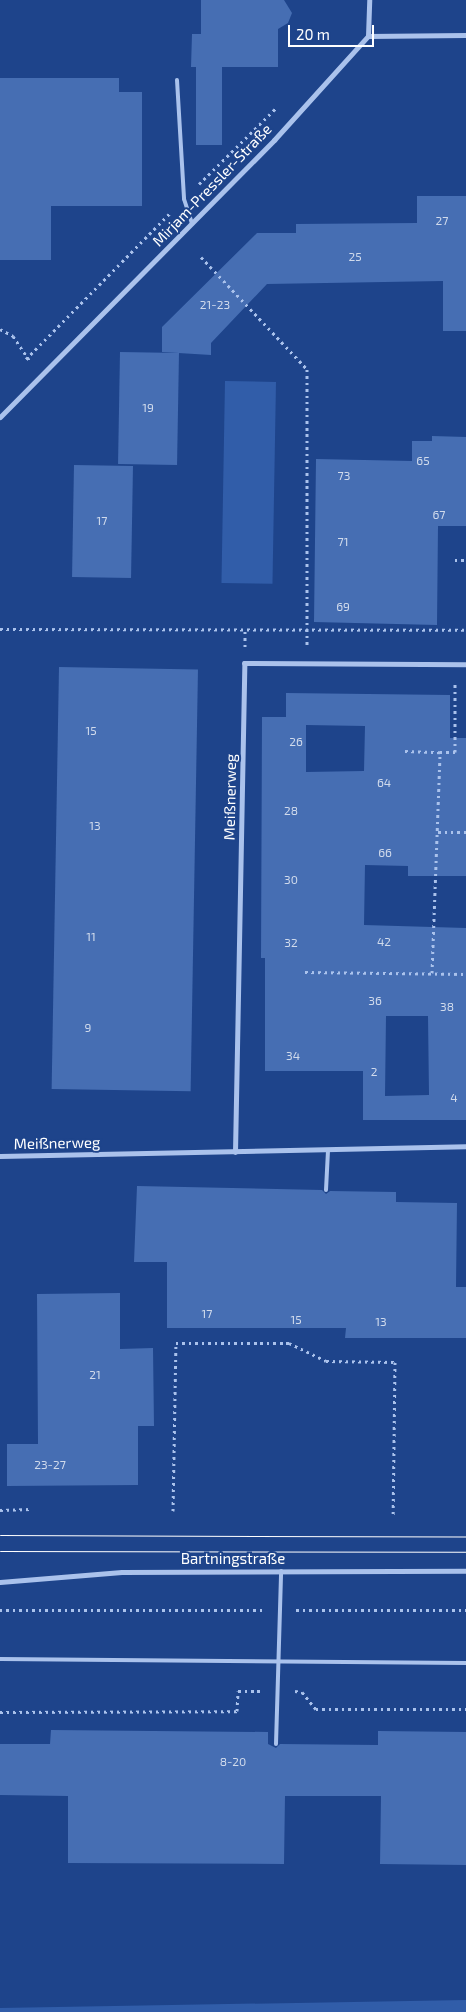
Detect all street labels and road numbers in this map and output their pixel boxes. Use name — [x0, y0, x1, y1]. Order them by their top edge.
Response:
street label: Mirjam-Pressler-Straße — [149, 120, 275, 250]
street label: Meißnerweg — [220, 754, 240, 840]
street label: Meißnerweg — [14, 1133, 100, 1153]
street label: Bartningstraße — [181, 1550, 285, 1568]

